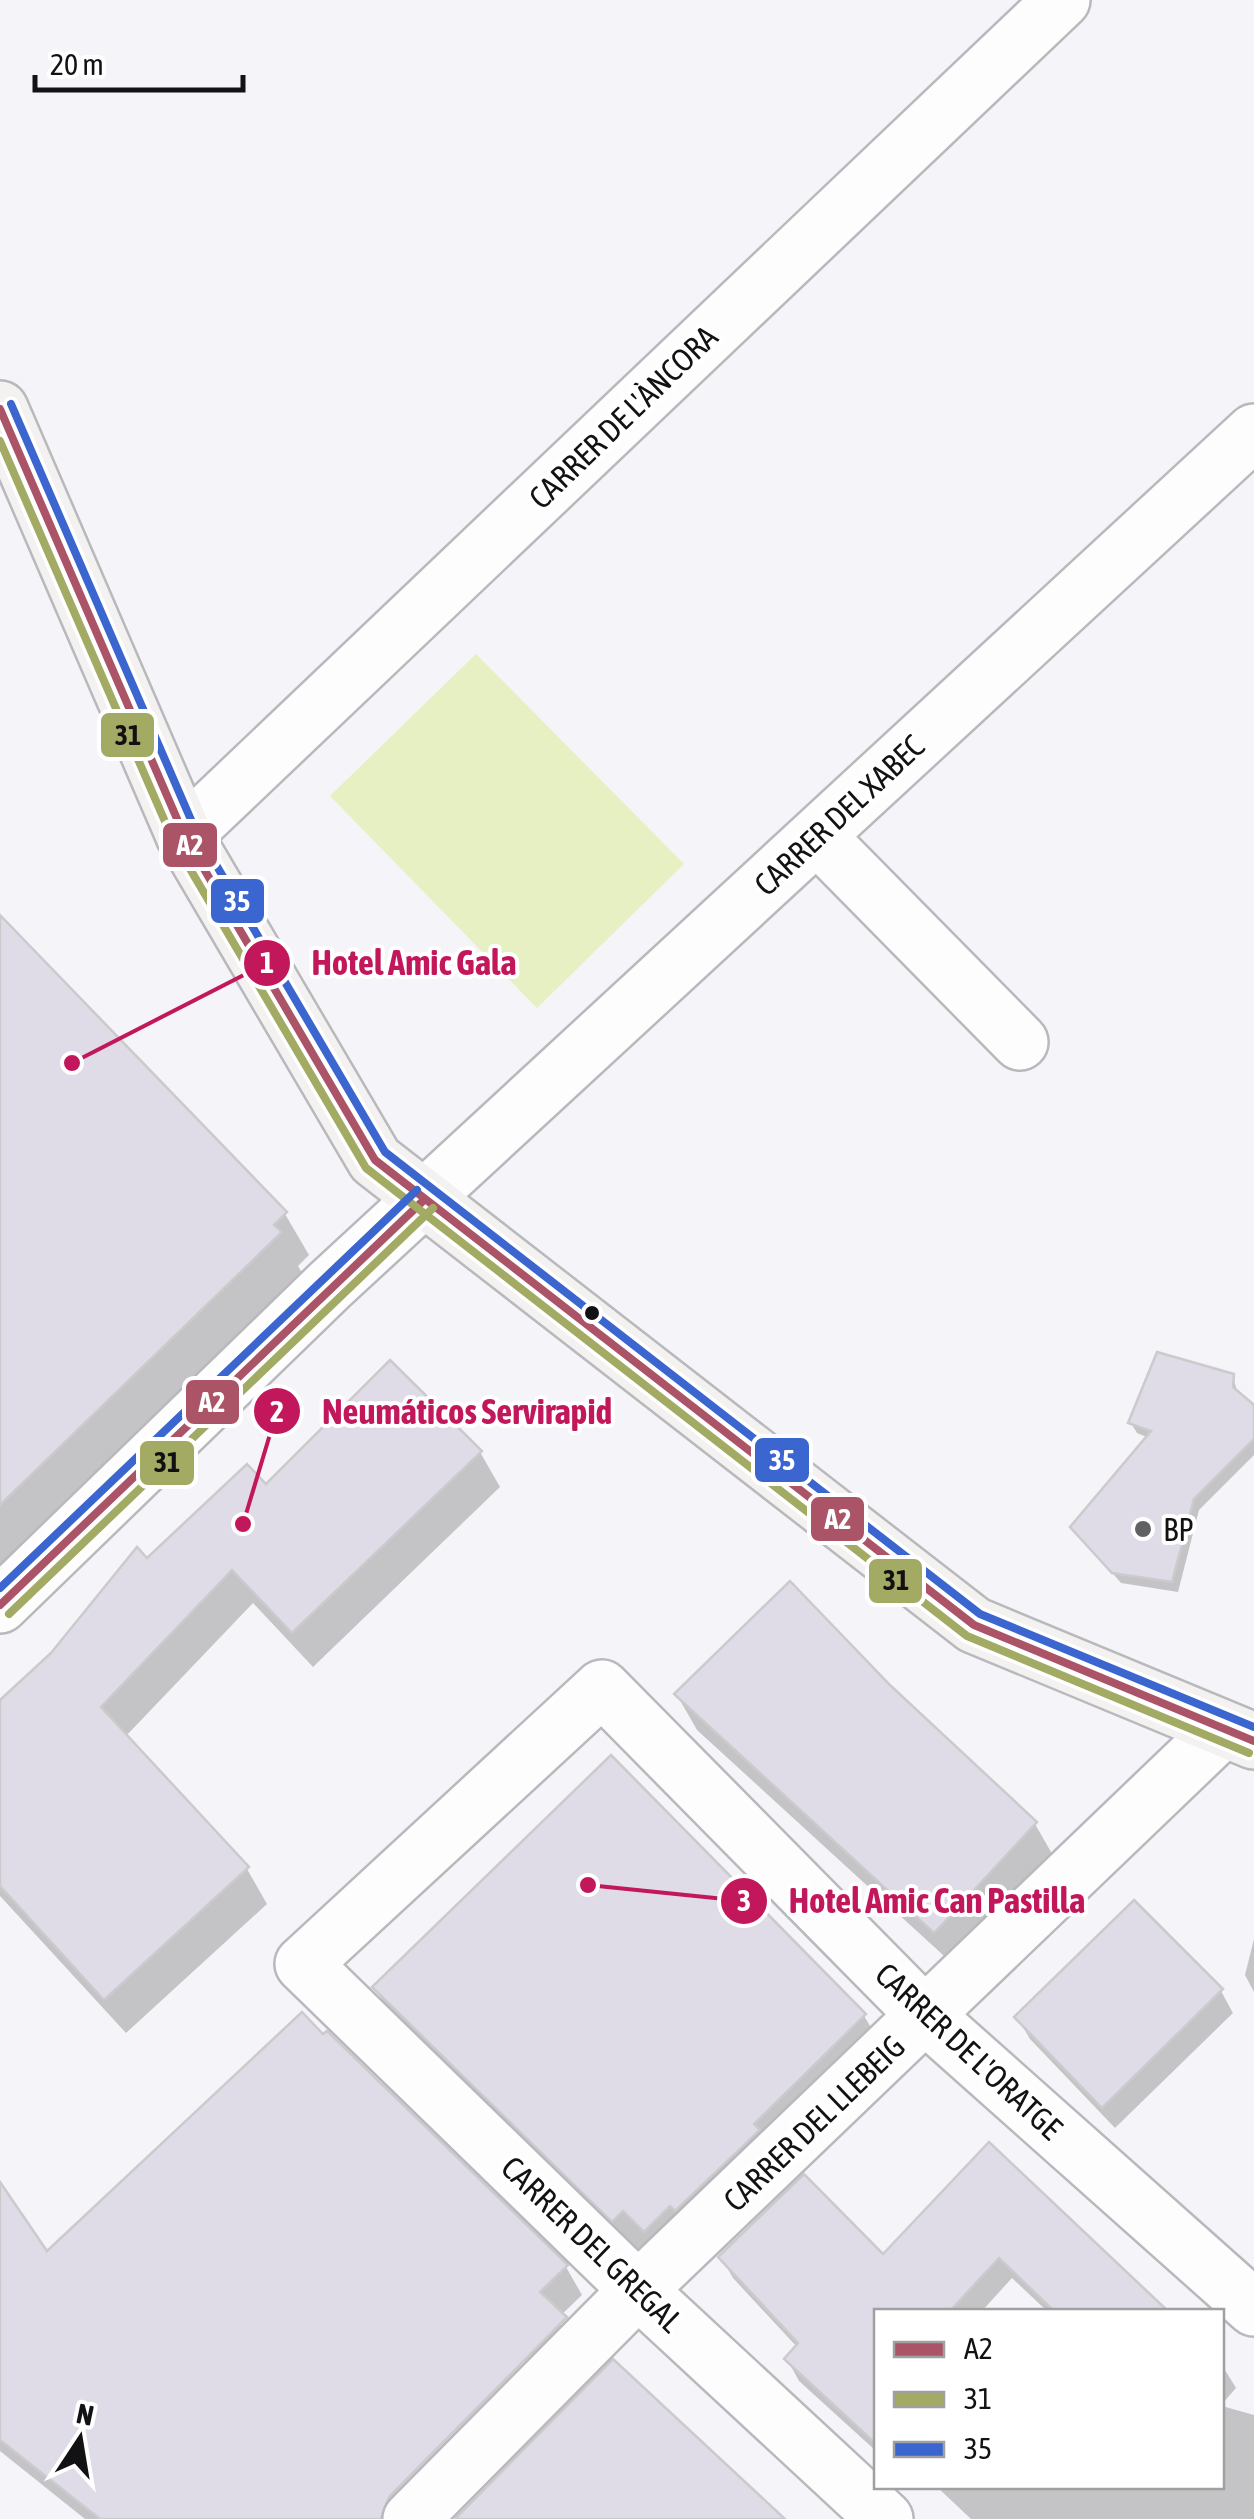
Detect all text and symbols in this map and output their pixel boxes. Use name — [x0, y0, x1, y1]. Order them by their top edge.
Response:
scale bar — [35, 30, 242, 92]
text: 20 m — [50, 47, 104, 81]
street label: CARRER DE L'ÀNCORA — [521, 318, 725, 516]
line badge: 31 — [99, 711, 156, 759]
text: 31 — [115, 719, 141, 751]
street label: CARRER DEL XABEC — [747, 727, 931, 903]
line badge: A2 — [161, 821, 219, 869]
text: A2 — [176, 829, 203, 861]
line badge: 35 — [209, 877, 266, 925]
text: 35 — [224, 885, 250, 917]
callout: Hotel Amic Gala — [242, 930, 537, 995]
text: Hotel Amic Gala — [312, 942, 517, 982]
text: 1 — [260, 945, 274, 979]
unlabelled marker — [582, 1303, 602, 1323]
line badge: A2 — [184, 1378, 241, 1426]
callout: Neumáticos Servirapid — [252, 1379, 632, 1444]
text: A2 — [198, 1386, 225, 1418]
text: Neumáticos Servirapid — [322, 1391, 612, 1431]
text: 2 — [270, 1394, 284, 1428]
line badge: 35 — [753, 1436, 811, 1484]
line badge: 31 — [138, 1439, 196, 1487]
text: 35 — [769, 1444, 795, 1476]
text: 31 — [154, 1446, 180, 1478]
line badge: A2 — [809, 1495, 866, 1543]
text: A2 — [824, 1503, 851, 1535]
place label: BP — [1163, 1511, 1194, 1548]
marker: BP — [1132, 1518, 1154, 1540]
line badge: 31 — [867, 1557, 924, 1605]
text: 31 — [883, 1564, 909, 1596]
callout: Hotel Amic Can Pastilla — [719, 1868, 1105, 1933]
text: Hotel Amic Can Pastilla — [789, 1880, 1085, 1920]
text: 3 — [737, 1883, 751, 1917]
street label: CARRER DE L'ORATGE — [868, 1955, 1070, 2147]
street label: CARRER DEL LLEBEIG — [716, 2027, 912, 2219]
street label: CARRER DEL GREGAL — [494, 2149, 690, 2340]
legend — [874, 2309, 1224, 2489]
text: A2 — [964, 2331, 993, 2365]
text: 31 — [964, 2381, 992, 2415]
north arrow — [30, 2389, 130, 2489]
text: N — [74, 2397, 97, 2432]
text: 35 — [964, 2431, 992, 2465]

